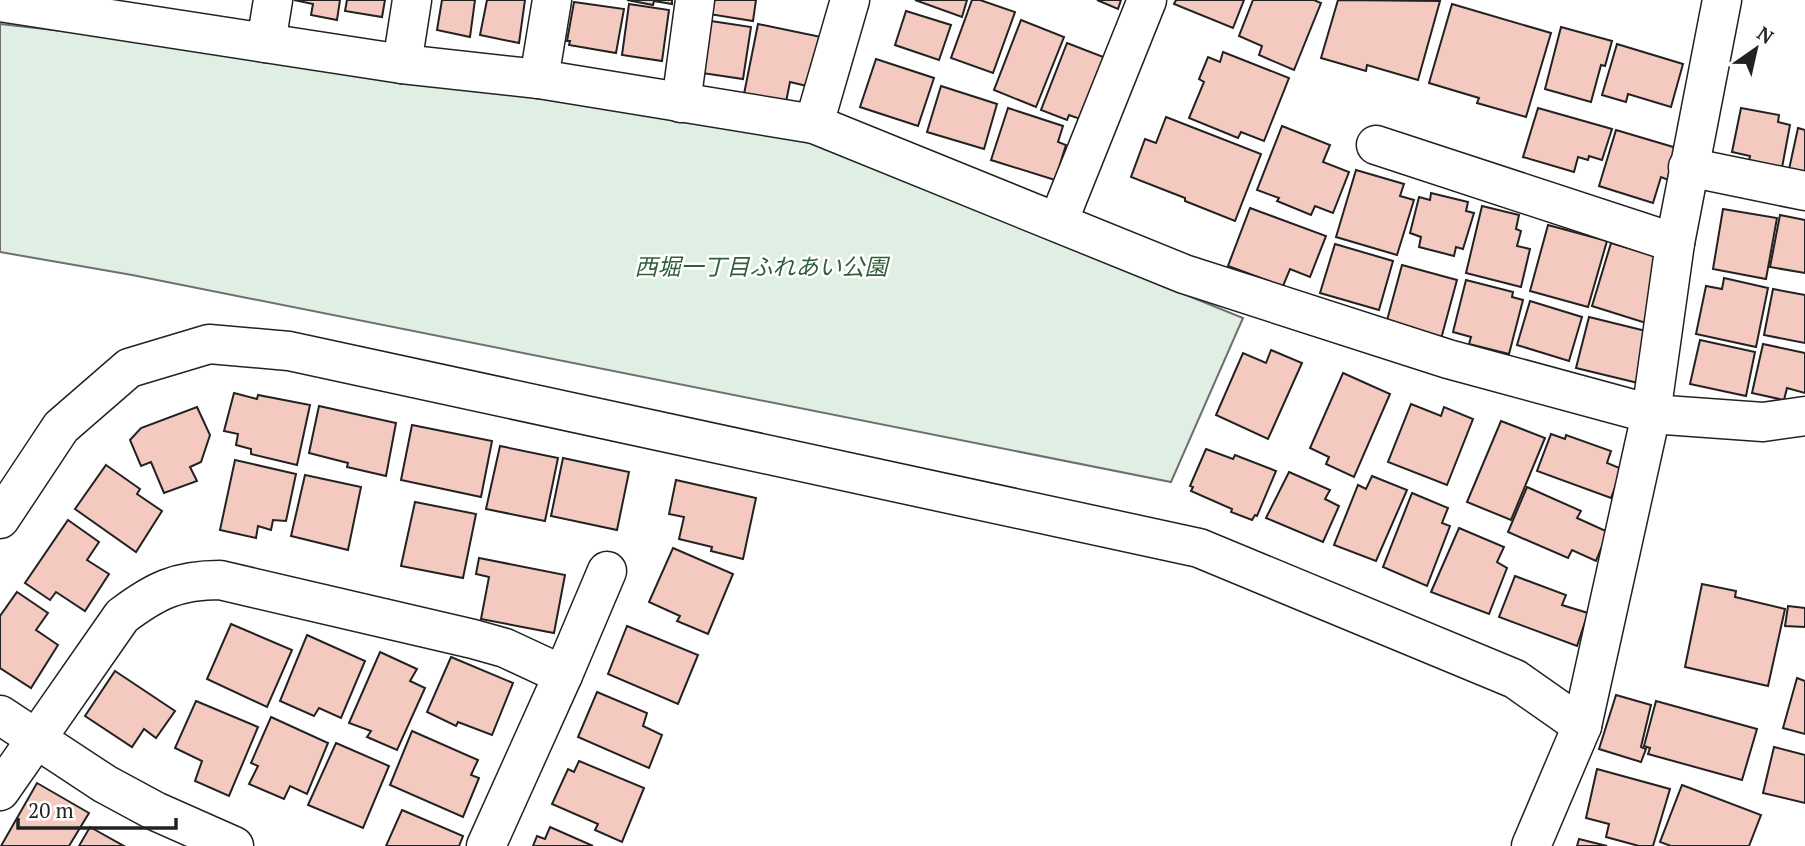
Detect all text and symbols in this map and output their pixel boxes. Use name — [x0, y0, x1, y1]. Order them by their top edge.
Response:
north arrow — [1721, 14, 1791, 84]
text: N — [1753, 20, 1779, 49]
park label: 西堀一丁目ふれあい公園 — [635, 251, 891, 282]
scale bar — [18, 786, 175, 830]
text: 20 m — [28, 796, 74, 824]

